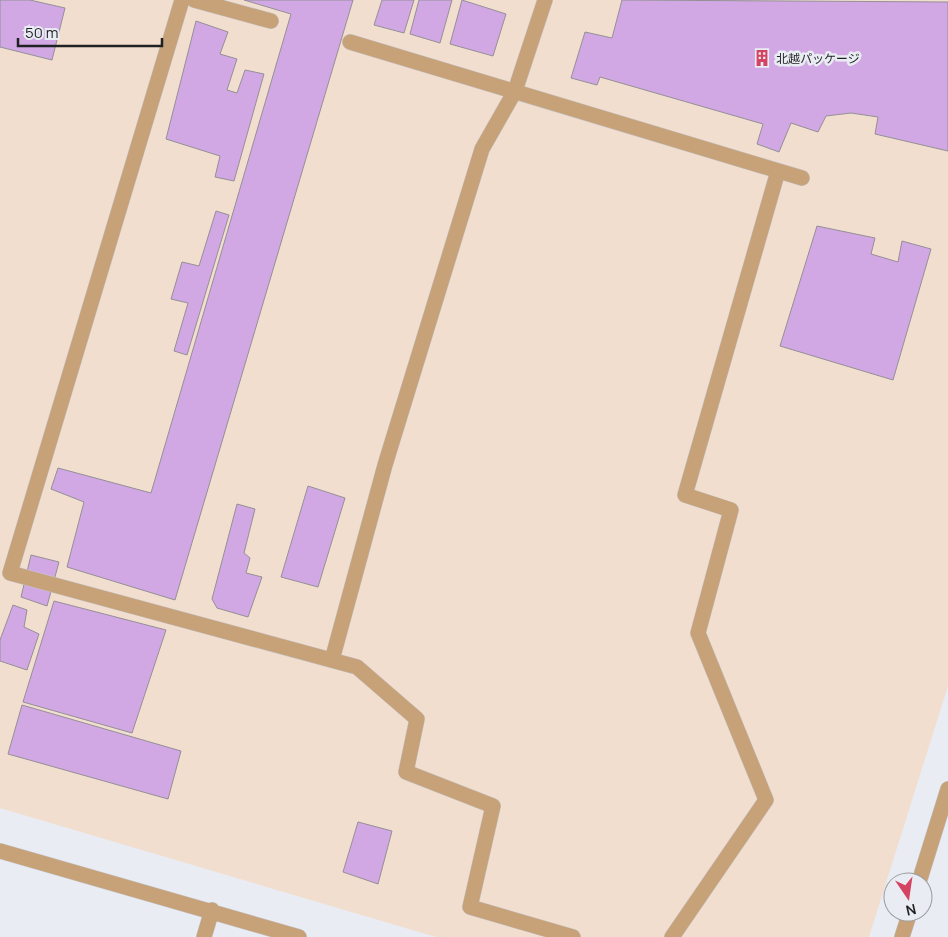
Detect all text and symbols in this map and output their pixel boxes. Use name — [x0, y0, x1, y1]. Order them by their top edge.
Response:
scale bar — [18, 15, 161, 47]
text: 50 m — [25, 22, 59, 43]
building icon: 北越パッケージ — [752, 48, 772, 68]
place label: 北越パッケージ — [776, 50, 860, 67]
north arrow — [883, 872, 933, 922]
text: N — [904, 900, 918, 921]

